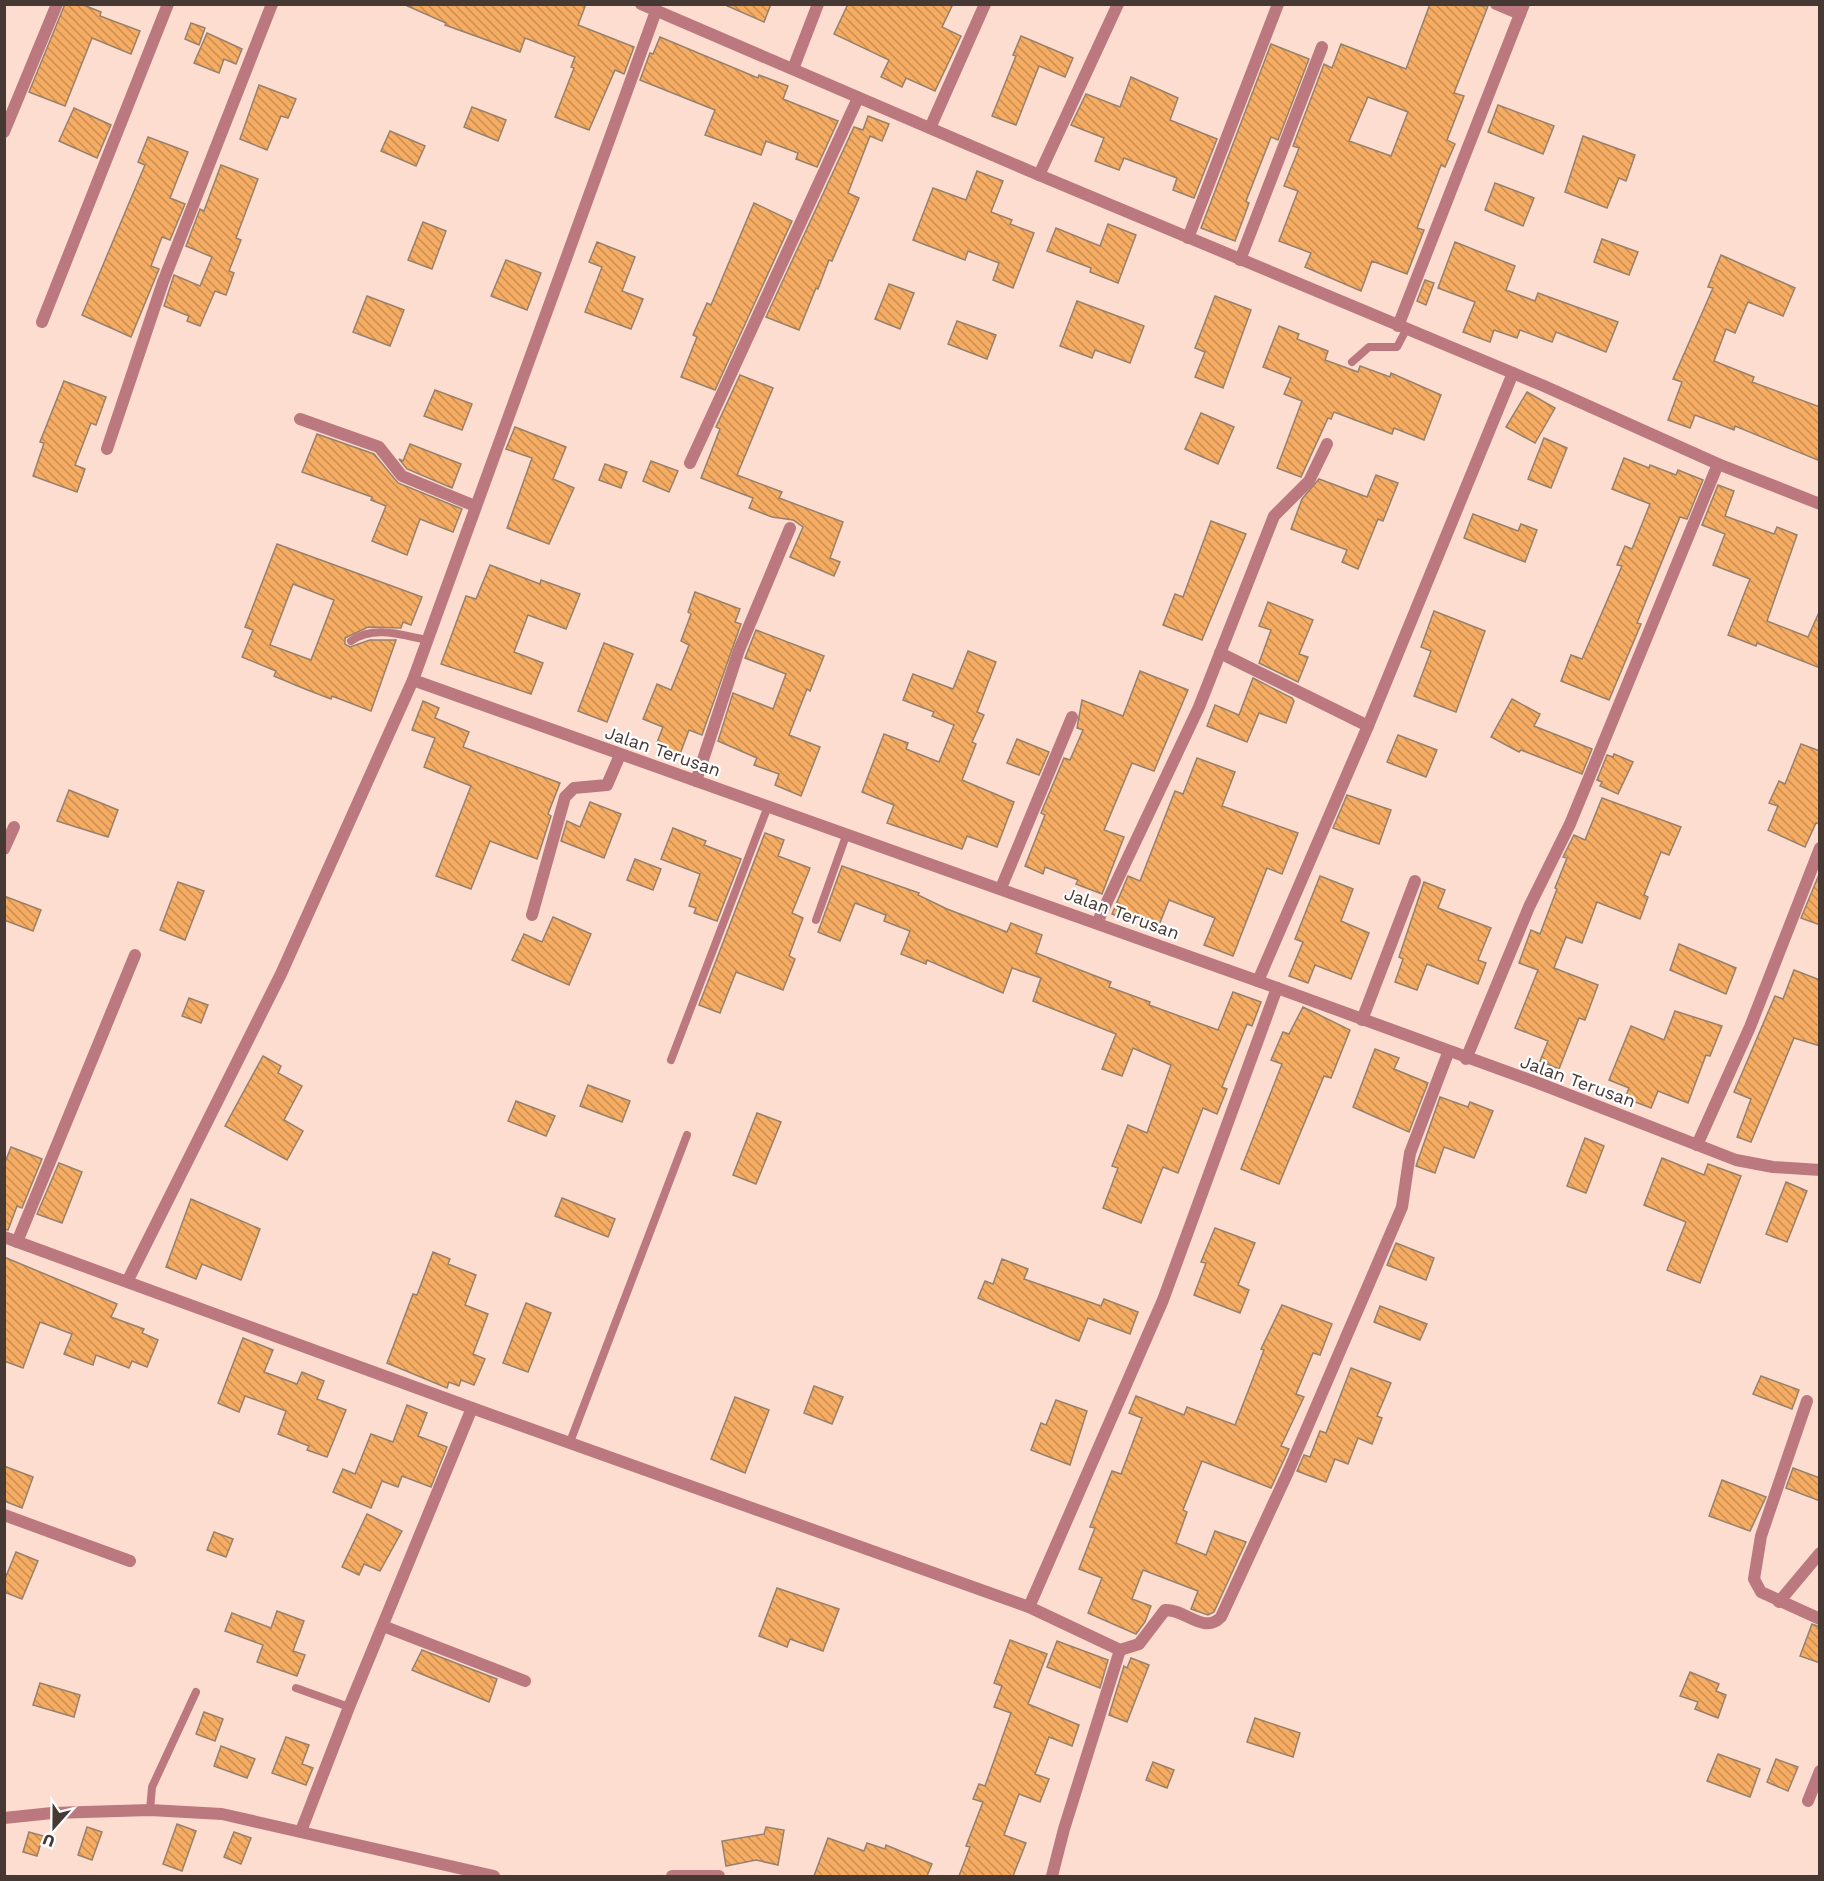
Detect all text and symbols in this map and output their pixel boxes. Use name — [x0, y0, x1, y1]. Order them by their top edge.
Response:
street label: Jalan Terusan — [602, 721, 724, 781]
street label: Jalan Terusan — [1062, 882, 1182, 944]
street label: Jalan Terusan — [1518, 1050, 1638, 1112]
north arrow — [24, 1797, 84, 1857]
text: U — [40, 1830, 58, 1851]

